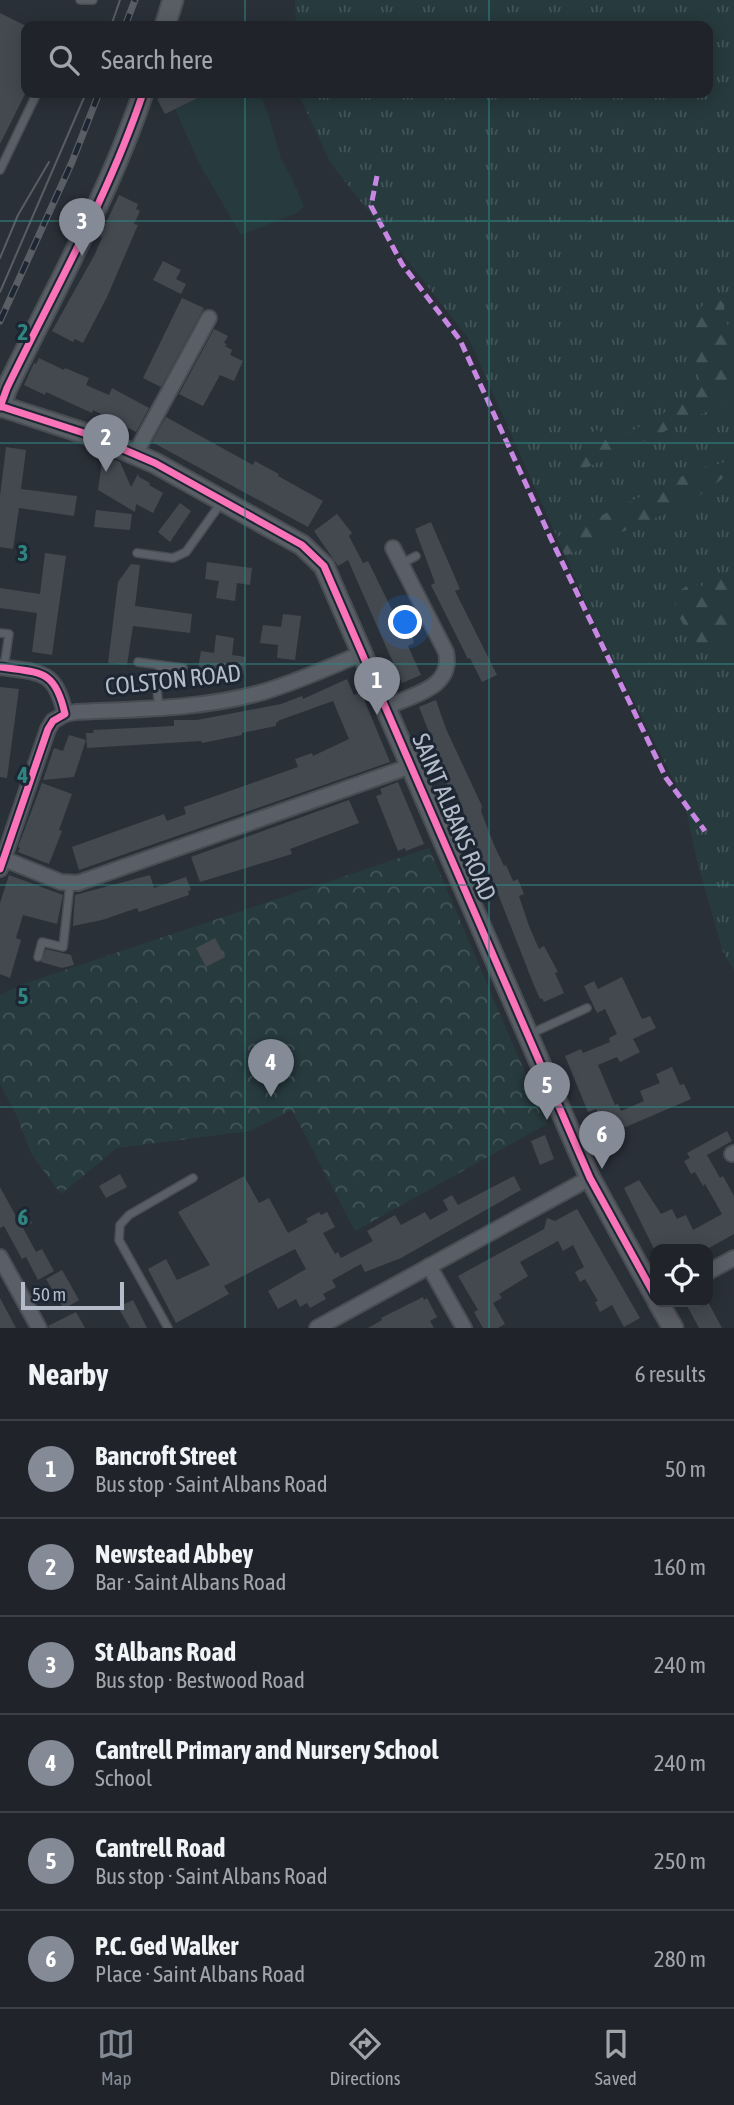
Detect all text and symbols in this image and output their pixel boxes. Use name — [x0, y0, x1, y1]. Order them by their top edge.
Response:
search box — [21, 21, 713, 98]
icon: search — [45, 41, 83, 79]
text: Search here — [101, 45, 213, 75]
pin: 3 — [59, 198, 105, 256]
text: 2 — [18, 319, 28, 345]
pin: 2 — [83, 414, 129, 472]
text: 3 — [18, 540, 28, 566]
your location — [388, 605, 422, 639]
pin: 1 — [354, 657, 400, 715]
street label: COLSTON ROAD — [104, 659, 242, 700]
street label: SAINT ALBANS ROAD — [407, 729, 502, 904]
text: 4 — [17, 762, 29, 788]
text: 5 — [18, 983, 29, 1009]
pin: 4 — [248, 1039, 294, 1097]
pin: 5 — [524, 1062, 570, 1120]
pin: 6 — [579, 1111, 625, 1169]
text: 6 — [18, 1204, 29, 1230]
map controls — [650, 1244, 713, 1307]
button: locate — [650, 1244, 713, 1307]
scale bar — [21, 1279, 124, 1311]
text: 50 m — [32, 1283, 66, 1305]
text: Nearby — [28, 1357, 108, 1391]
text: 6 results — [635, 1361, 706, 1387]
text: Bancroft Street — [95, 1441, 237, 1471]
text: 1 — [46, 1456, 56, 1482]
text: 50 m — [665, 1456, 706, 1482]
text: Bus stop · Saint Albans Road — [95, 1471, 328, 1497]
text: Newstead Abbey — [95, 1539, 253, 1569]
text: 2 — [46, 1554, 56, 1580]
text: 160 m — [654, 1554, 706, 1580]
text: Bar · Saint Albans Road — [95, 1569, 286, 1595]
text: St Albans Road — [95, 1637, 236, 1667]
text: 3 — [46, 1652, 56, 1678]
text: 240 m — [654, 1652, 706, 1678]
text: Bus stop · Bestwood Road — [95, 1667, 305, 1693]
text: Cantrell Primary and Nursery School — [95, 1735, 438, 1765]
text: 4 — [46, 1750, 56, 1776]
text: 240 m — [654, 1750, 706, 1776]
text: School — [95, 1765, 152, 1791]
text: Cantrell Road — [95, 1833, 225, 1863]
text: 5 — [46, 1848, 56, 1874]
text: 250 m — [654, 1848, 706, 1874]
text: Bus stop · Saint Albans Road — [95, 1863, 328, 1889]
text: P.C. Ged Walker — [95, 1931, 238, 1961]
text: 6 — [46, 1946, 56, 1972]
text: 280 m — [654, 1946, 706, 1972]
text: Place · Saint Albans Road — [95, 1961, 305, 1987]
tab: Map — [97, 2025, 135, 2089]
tab: Directions — [330, 2025, 400, 2089]
tab: Saved — [595, 2025, 637, 2089]

